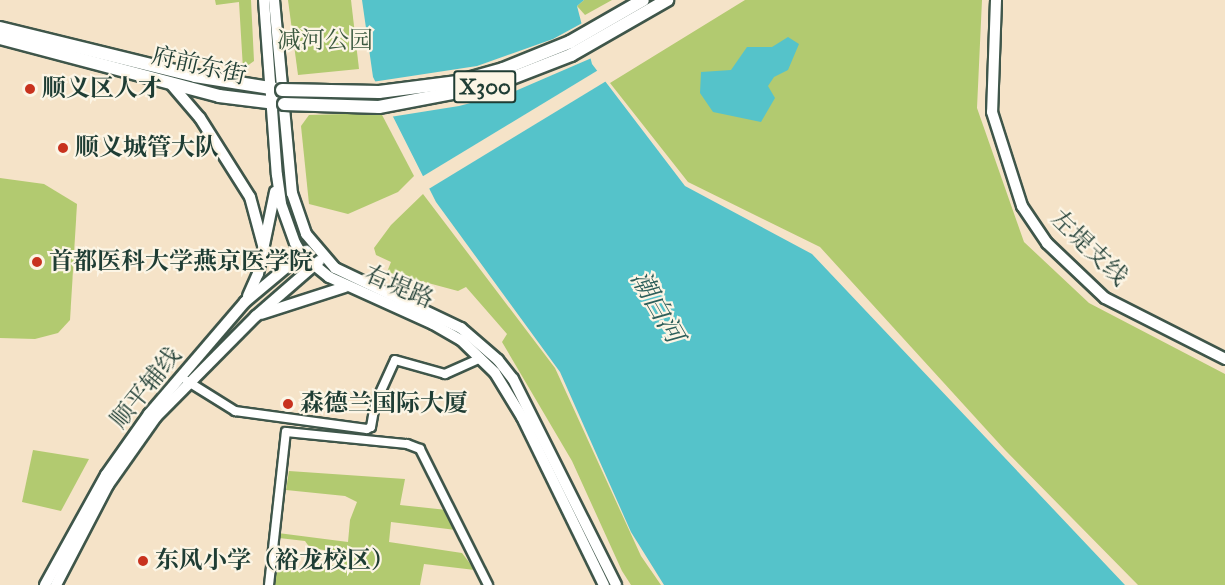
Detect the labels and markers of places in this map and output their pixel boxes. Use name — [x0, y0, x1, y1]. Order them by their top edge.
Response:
place label: 顺义区人才 — [42, 75, 162, 103]
marker: 顺义区人才 — [23, 82, 37, 96]
place label: 顺义城管大队 — [75, 134, 219, 162]
marker: 顺义城管大队 — [56, 141, 70, 155]
place label: 首都医科大学燕京医学院 — [49, 248, 313, 276]
marker: 首都医科大学燕京医学院 — [30, 255, 44, 269]
place label: 森德兰国际大厦 — [300, 390, 468, 418]
marker: 森德兰国际大厦 — [281, 397, 295, 411]
place label: 东风小学（裕龙校区） — [155, 547, 395, 575]
marker: 东风小学（裕龙校区） — [136, 554, 150, 568]

